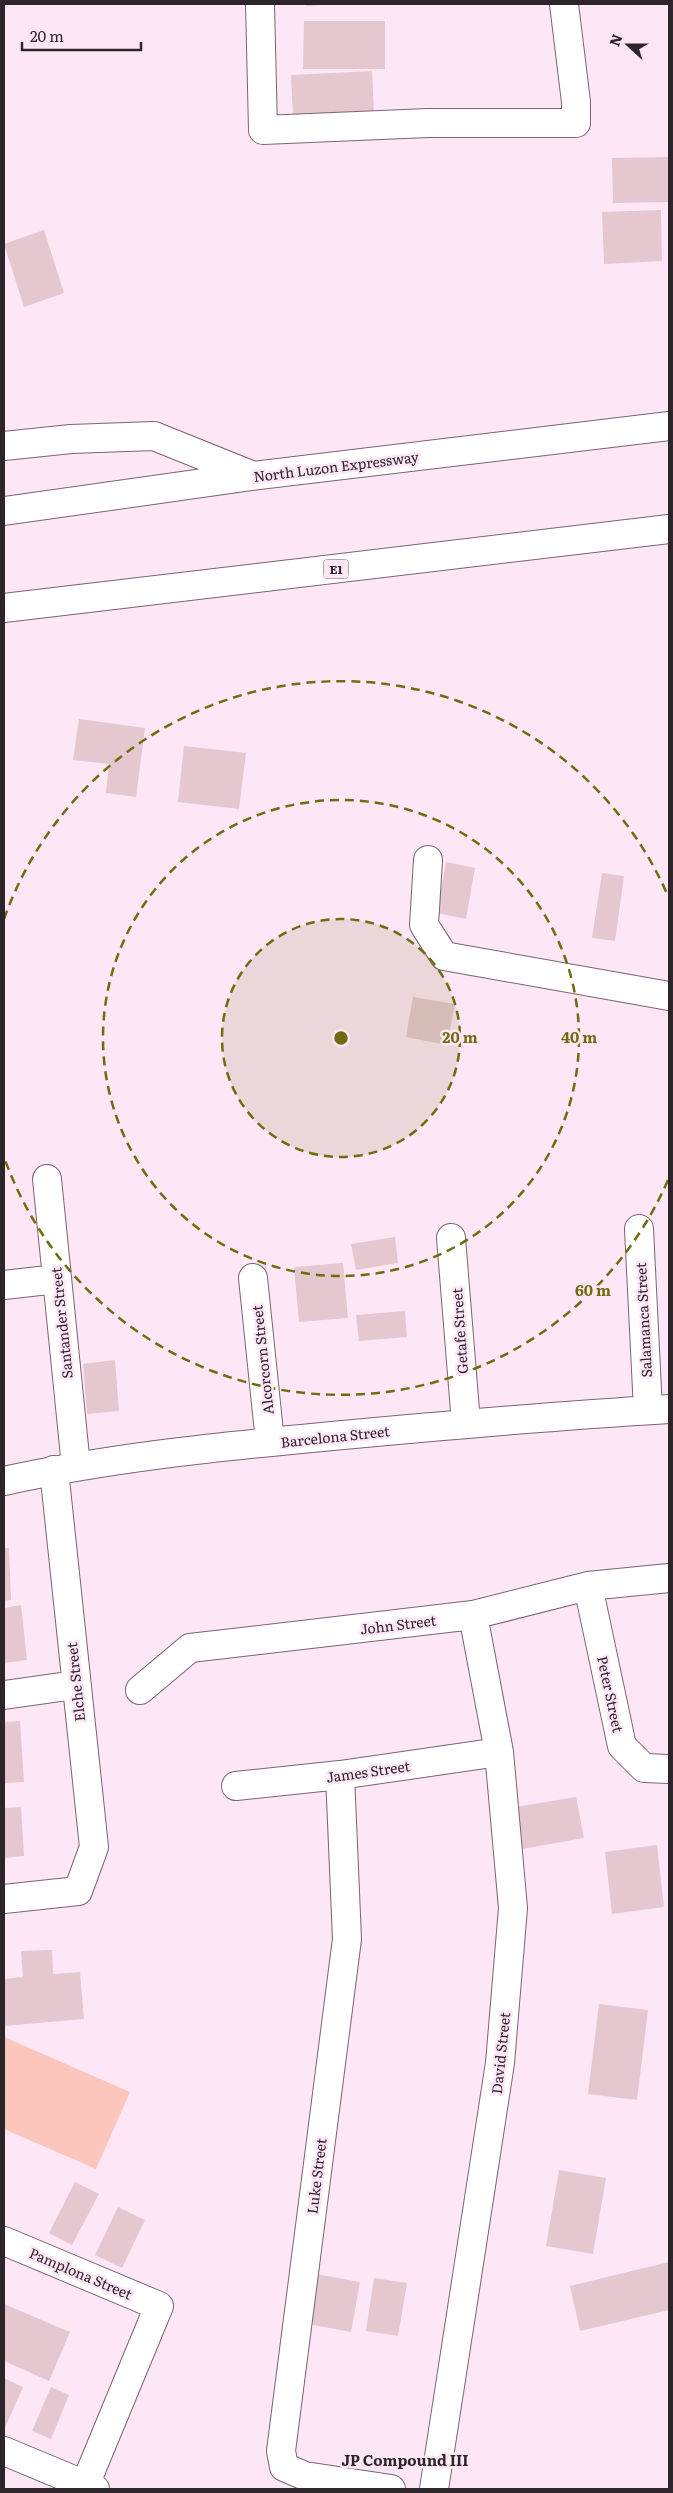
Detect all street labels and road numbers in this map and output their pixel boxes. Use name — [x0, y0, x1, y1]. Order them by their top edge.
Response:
street label: North Luzon Expressway — [252, 446, 421, 486]
road number: E1 — [324, 560, 348, 578]
street label: Salamanca Street — [630, 1262, 656, 1378]
street label: Santander Street — [45, 1266, 77, 1380]
street label: Getafe Street — [446, 1287, 472, 1375]
street label: Alcorcorn Street — [246, 1304, 278, 1416]
street label: Barcelona Street — [280, 1420, 391, 1452]
street label: John Street — [359, 1609, 438, 1639]
street label: Elche Street — [61, 1641, 89, 1723]
street label: Peter Street — [593, 1654, 629, 1734]
street label: James Street — [325, 1755, 412, 1787]
street label: David Street — [486, 2011, 514, 2095]
street label: Luke Street — [301, 2137, 331, 2215]
street label: Pamplona Street — [26, 2242, 136, 2304]

